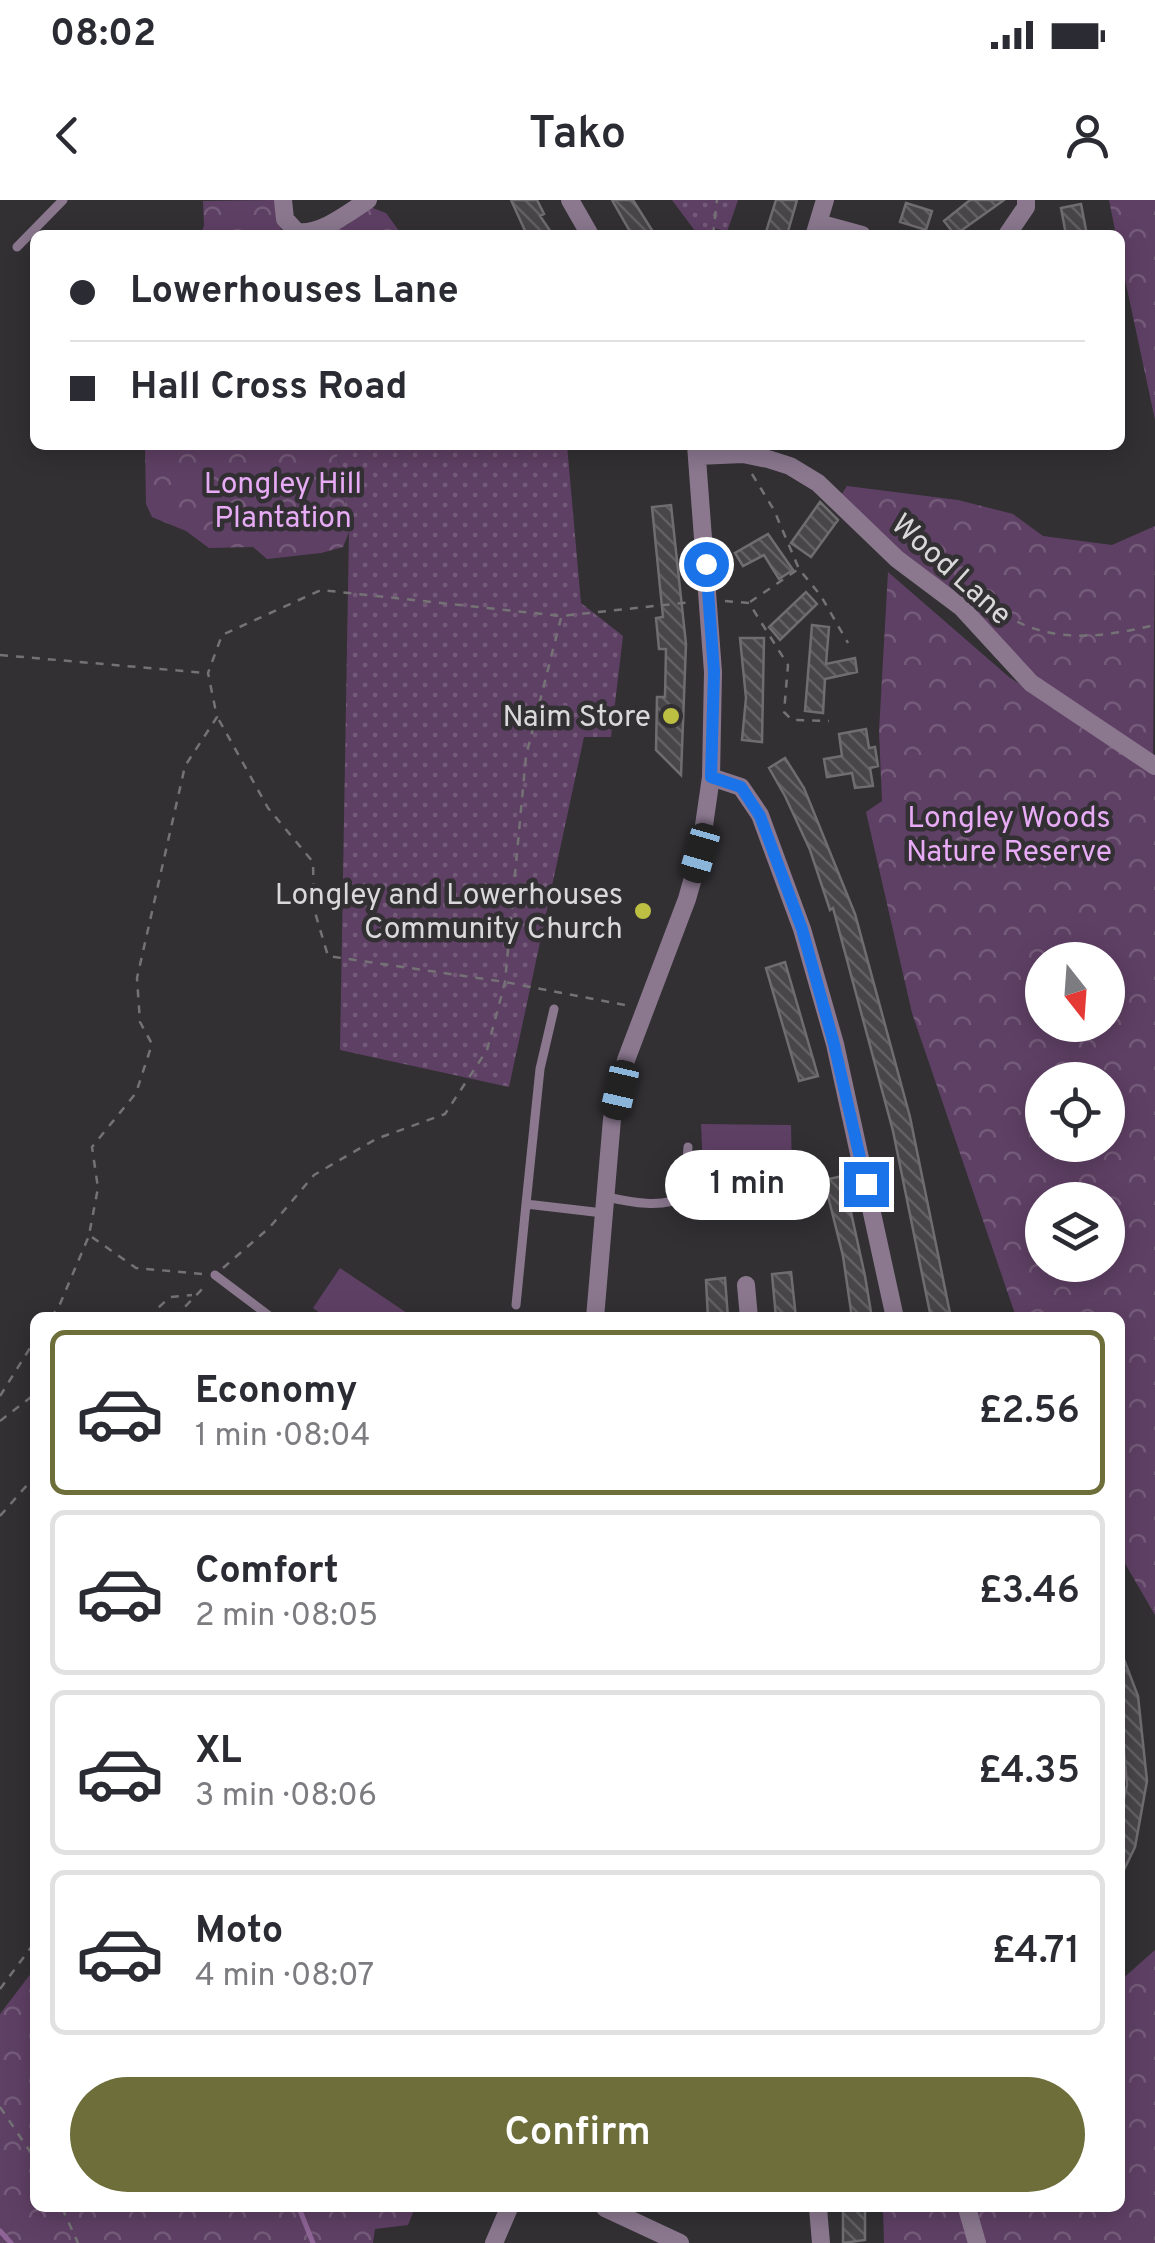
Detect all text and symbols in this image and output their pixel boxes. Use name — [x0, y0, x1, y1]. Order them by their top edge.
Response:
text: 08:02 — [50, 11, 156, 60]
text: Tako — [529, 107, 626, 164]
icon: back — [40, 108, 95, 163]
icon: person — [1060, 108, 1115, 163]
text: Lowerhouses Lane — [130, 268, 459, 317]
text: Hall Cross Road — [130, 364, 407, 413]
park label: Longley Hill Plantation — [204, 467, 362, 538]
street label: Wood Lane — [882, 507, 1018, 635]
route start — [684, 542, 729, 587]
place label: Naim Store — [502, 700, 651, 737]
marker: Naim Store — [660, 705, 682, 727]
park label: Longley Woods Nature Reserve — [906, 801, 1112, 872]
car — [677, 820, 723, 886]
place label: Longley and Lowerhouses Community Church — [275, 878, 623, 949]
marker: Longley and Lowerhouses Community Church — [632, 900, 654, 922]
north arrow — [1025, 942, 1125, 1042]
map controls — [1025, 942, 1125, 1282]
car — [599, 1057, 641, 1123]
button: locate — [1025, 1062, 1125, 1162]
callout: 1 min — [666, 1149, 831, 1219]
route end — [844, 1162, 889, 1207]
text: 1 min — [710, 1165, 785, 1205]
button: layers — [1025, 1182, 1125, 1282]
icon: car — [75, 1368, 165, 1458]
text: Economy — [195, 1368, 357, 1417]
text: £2.56 — [978, 1388, 1080, 1437]
text: 1 min · 08:04 — [195, 1417, 370, 1457]
icon: car — [75, 1548, 165, 1638]
text: Comfort — [195, 1548, 339, 1597]
text: £3.46 — [979, 1568, 1080, 1617]
text: 2 min · 08:05 — [195, 1597, 378, 1637]
icon: car — [75, 1728, 165, 1818]
text: XL — [195, 1728, 242, 1777]
text: £4.35 — [978, 1748, 1080, 1797]
text: 3 min · 08:06 — [195, 1777, 377, 1817]
icon: car — [75, 1908, 165, 1998]
text: Moto — [195, 1908, 283, 1957]
text: £4.71 — [992, 1928, 1080, 1977]
text: 4 min · 08:07 — [195, 1957, 374, 1997]
button: Confirm — [70, 2077, 1085, 2192]

